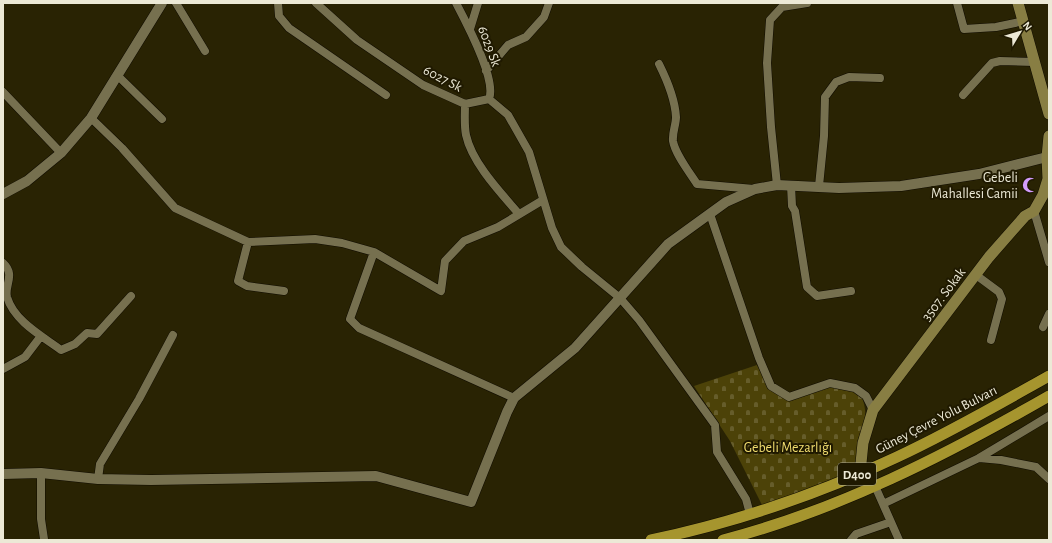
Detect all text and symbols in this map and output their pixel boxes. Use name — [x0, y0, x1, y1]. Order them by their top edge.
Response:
north arrow — [1000, 12, 1040, 52]
text: N — [1021, 20, 1034, 33]
street label: 6029 Sk — [475, 24, 503, 69]
street label: 6027 Sk — [421, 63, 465, 95]
place label: Gebeli Mahallesi Camii — [931, 171, 1018, 201]
mosque icon: Gebeli Mahallesi Camii — [1021, 176, 1039, 194]
street label: 3507. Sokak — [919, 265, 969, 324]
street label: Güney Çevre Yolu Bulvarı — [874, 383, 999, 457]
park label: Gebeli Mezarlığı — [744, 441, 832, 455]
road number: D400 — [838, 463, 876, 485]

